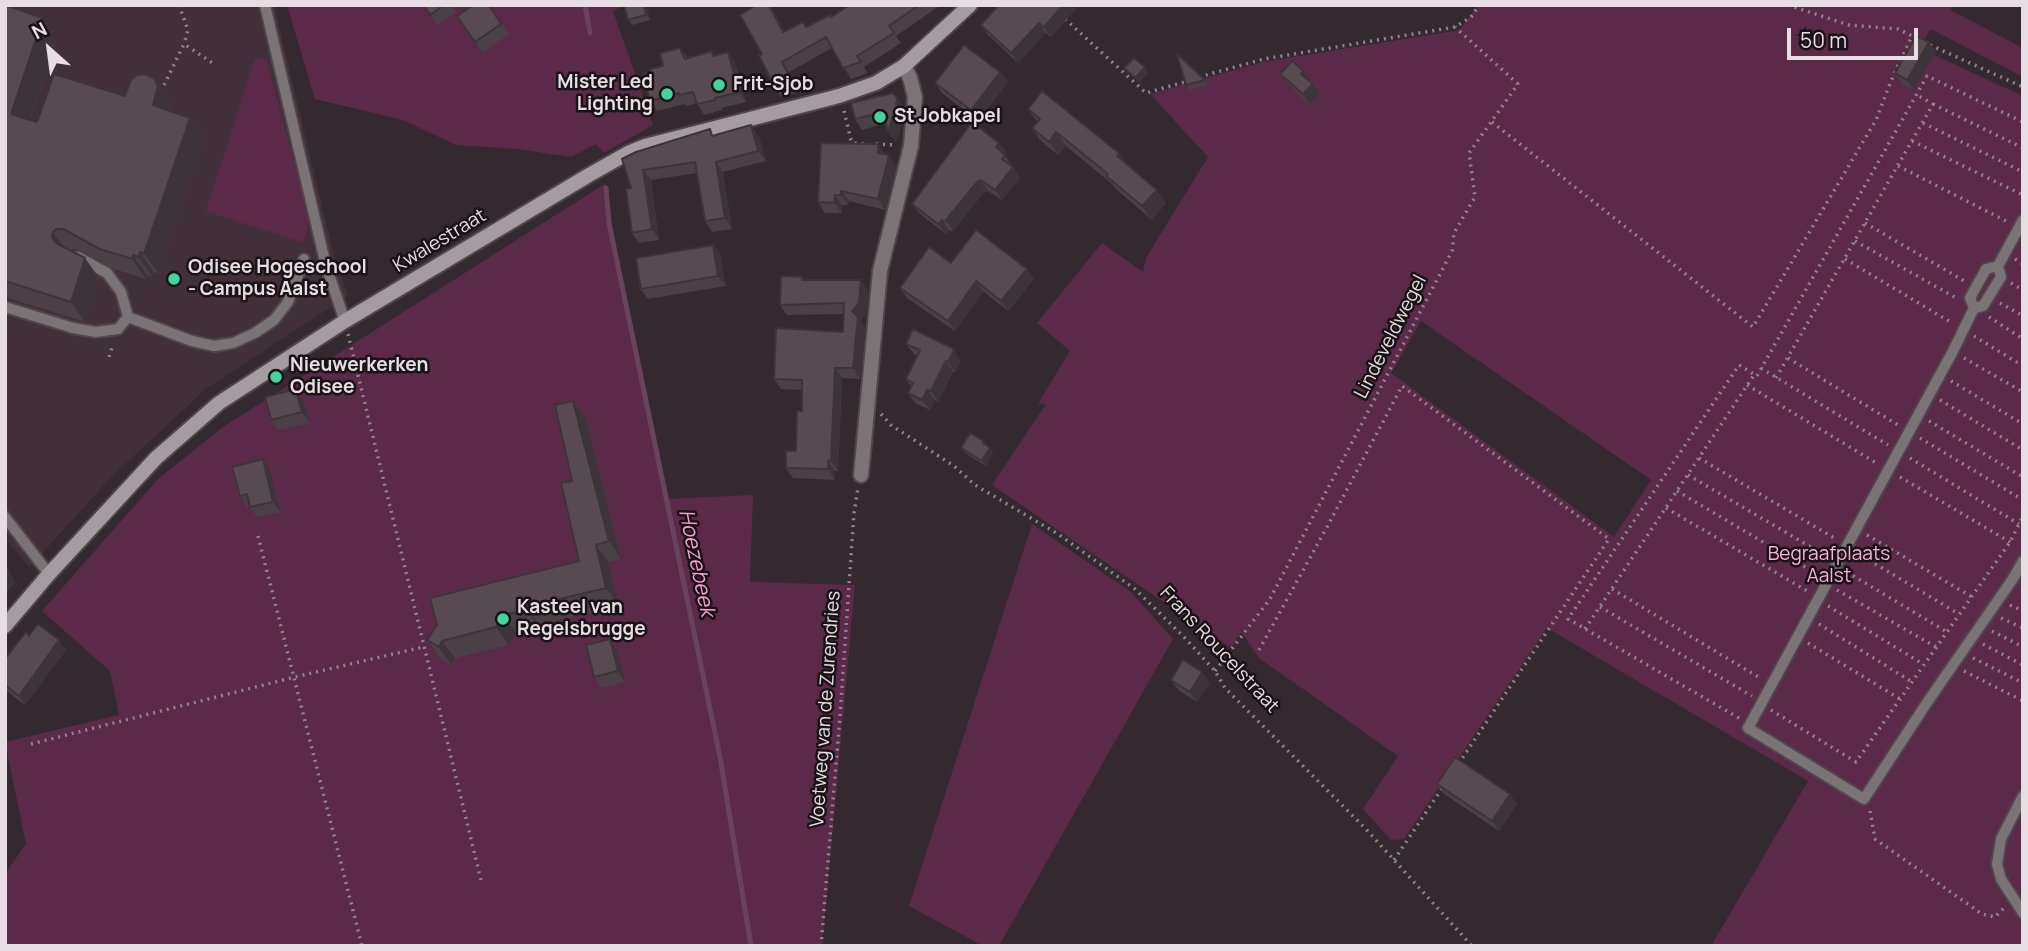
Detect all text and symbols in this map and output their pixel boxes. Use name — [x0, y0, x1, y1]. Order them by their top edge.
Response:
north arrow — [14, 14, 84, 84]
scale bar — [1790, 14, 1921, 58]
text: N — [27, 16, 51, 45]
text: 50 m — [1800, 26, 1847, 54]
place label: Mister Led Lighting — [557, 72, 653, 116]
place label: Frit-Sjob — [733, 74, 813, 96]
marker: Frit-Sjob — [711, 77, 727, 93]
marker: Mister Led Lighting — [659, 86, 675, 102]
place label: St Jobkapel — [894, 106, 1001, 128]
marker: St Jobkapel — [872, 109, 888, 125]
street label: Kwalestraat — [389, 204, 491, 278]
place label: Odisee Hogeschool - Campus Aalst — [188, 257, 367, 301]
marker: Odisee Hogeschool - Campus Aalst — [166, 271, 182, 287]
street label: Lindeveldwegel — [1350, 271, 1432, 403]
place label: Nieuwerkerken Odisee — [290, 355, 428, 399]
marker: Nieuwerkerken Odisee — [268, 369, 284, 385]
water label: Hoezebeek — [672, 507, 720, 619]
park label: Begraafplaats Aalst — [1768, 544, 1890, 588]
street label: Frans Roucelstraat — [1154, 582, 1284, 718]
street label: Voetweg van de Zurendries — [806, 590, 846, 828]
place label: Kasteel van Regelsbrugge — [517, 597, 646, 641]
marker: Kasteel van Regelsbrugge — [495, 611, 511, 627]

